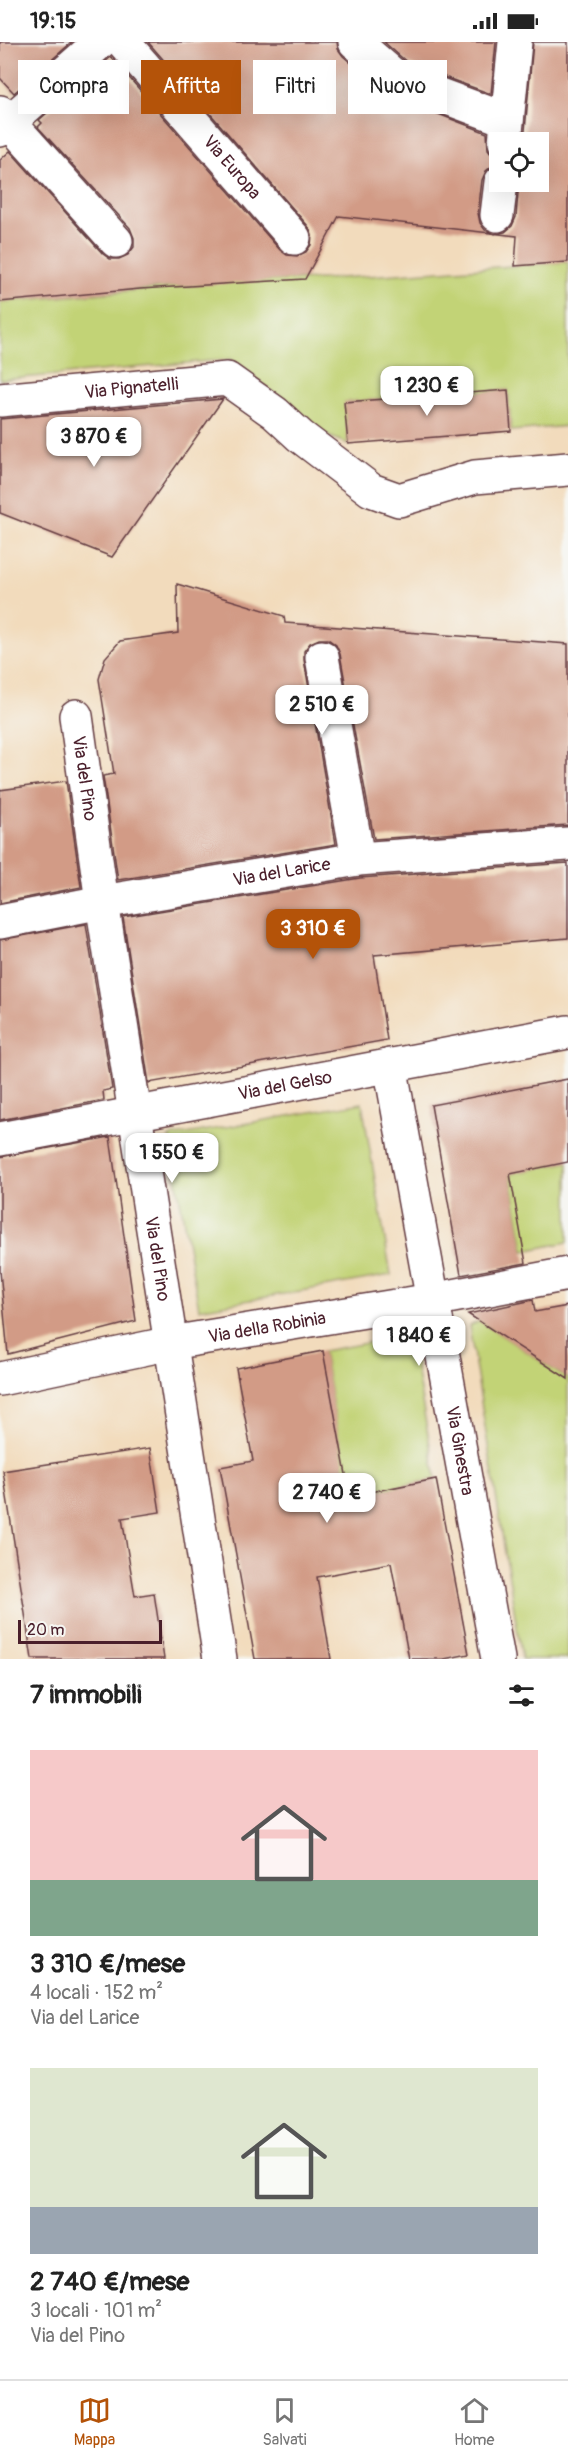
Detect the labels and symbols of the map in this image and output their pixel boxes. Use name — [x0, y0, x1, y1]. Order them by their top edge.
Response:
street label: Via Europa — [198, 130, 266, 204]
pin: 1 230 € — [372, 366, 482, 417]
street label: Via Pignatelli — [83, 372, 180, 404]
pin: 3 870 € — [39, 417, 149, 468]
pin: 2 510 € — [267, 685, 377, 736]
street label: Via del Pino — [67, 734, 102, 823]
street label: Via del Larice — [231, 852, 332, 891]
pin: 3 310 € — [258, 909, 368, 960]
street label: Via del Gelso — [236, 1065, 334, 1105]
pin: 1 550 € — [117, 1133, 227, 1184]
street label: Via del Pino — [140, 1215, 176, 1303]
street label: Via della Robinia — [206, 1306, 327, 1348]
pin: 1 840 € — [364, 1316, 474, 1367]
street label: Via Ginestra — [441, 1404, 480, 1497]
pin: 2 740 € — [272, 1473, 382, 1524]
scale bar — [18, 1617, 162, 1644]

